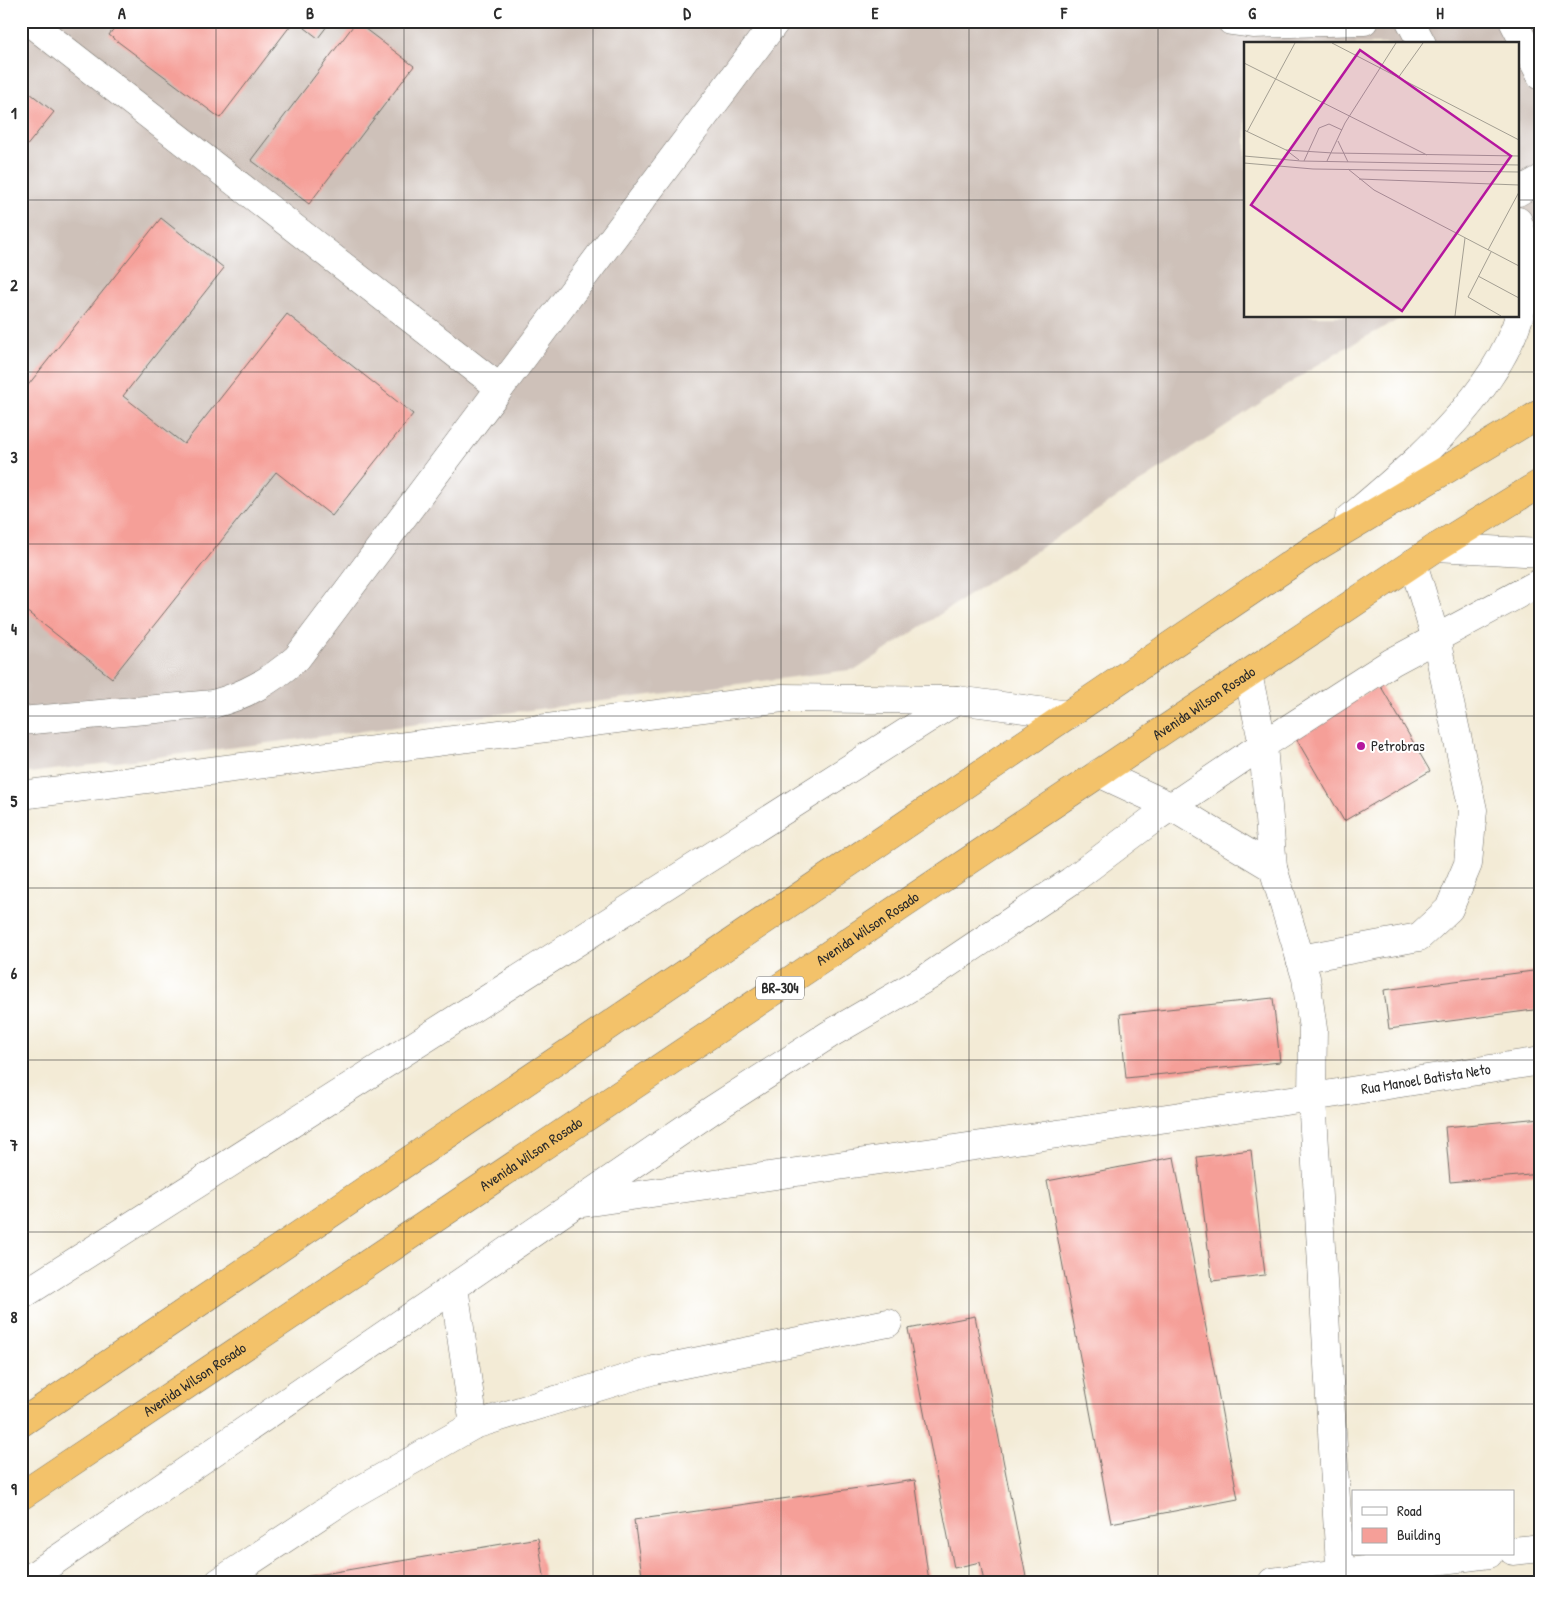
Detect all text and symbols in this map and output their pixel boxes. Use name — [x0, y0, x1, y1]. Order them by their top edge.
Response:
text: A — [118, 2, 126, 24]
text: B — [306, 2, 314, 24]
text: C — [494, 2, 503, 24]
text: D — [683, 2, 691, 24]
text: E — [871, 2, 879, 24]
text: F — [1060, 2, 1068, 24]
text: G — [1248, 2, 1256, 24]
text: H — [1436, 2, 1444, 24]
inset map — [1244, 42, 1520, 318]
text: 1 — [11, 102, 17, 124]
text: 2 — [10, 274, 18, 296]
text: 3 — [10, 446, 18, 468]
text: 4 — [11, 618, 17, 640]
street label: Avenida Wilson Rosado — [1148, 661, 1259, 745]
place label: Petrobras — [1371, 735, 1425, 756]
marker: Petrobras — [1355, 740, 1367, 752]
text: 5 — [11, 790, 18, 812]
street label: Avenida Wilson Rosado — [812, 886, 923, 970]
text: 6 — [11, 962, 18, 984]
road number: BR-304 — [756, 976, 804, 1000]
street label: Rua Manoel Batista Neto — [1360, 1058, 1492, 1099]
street label: Avenida Wilson Rosado — [475, 1112, 586, 1196]
text: 7 — [9, 1134, 18, 1156]
text: 8 — [11, 1306, 18, 1328]
street label: Avenida Wilson Rosado — [139, 1337, 250, 1421]
text: 9 — [11, 1478, 17, 1500]
legend — [1352, 1490, 1514, 1556]
text: Road — [1397, 1500, 1422, 1521]
text: Building — [1397, 1524, 1441, 1545]

